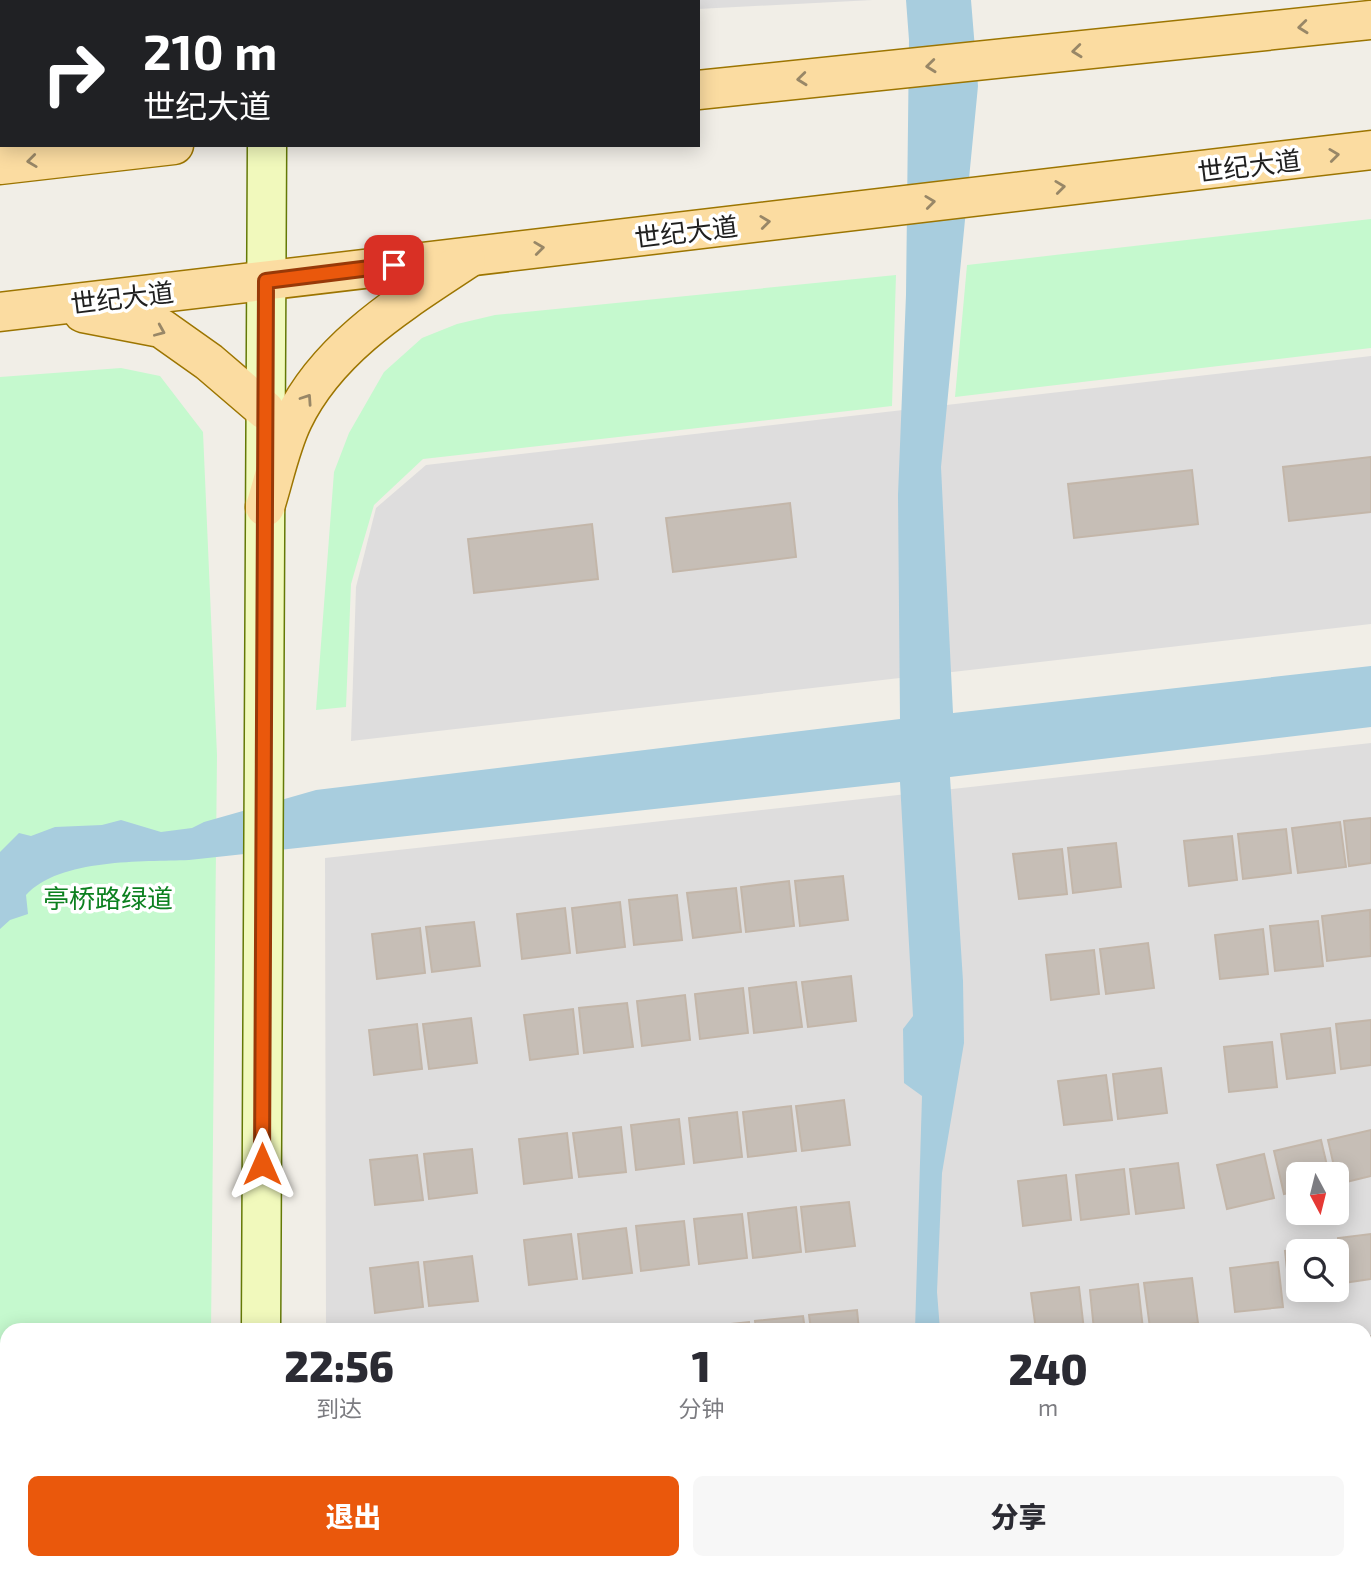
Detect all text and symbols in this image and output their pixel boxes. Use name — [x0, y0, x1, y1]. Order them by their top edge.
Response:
one-way arrow — [1297, 19, 1308, 34]
text: 210 m — [143, 21, 277, 80]
icon: right — [28, 28, 119, 119]
one-way arrow — [1071, 43, 1083, 58]
one-way arrow — [925, 58, 936, 73]
one-way arrow — [796, 71, 807, 86]
text: 世纪大道 — [143, 86, 271, 124]
street label: 世纪大道 — [1195, 143, 1303, 187]
one-way arrow — [1328, 147, 1340, 162]
one-way arrow — [26, 154, 38, 169]
one-way arrow — [1054, 179, 1066, 194]
one-way arrow — [924, 195, 936, 210]
street label: 世纪大道 — [632, 209, 740, 253]
one-way arrow — [759, 214, 771, 229]
pin — [364, 235, 424, 295]
one-way arrow — [533, 241, 545, 256]
icon: arrive — [375, 246, 413, 284]
street label: 世纪大道 — [68, 275, 176, 319]
one-way arrow — [153, 323, 165, 337]
one-way arrow — [299, 394, 311, 407]
park label: 亭桥路绿道 — [43, 882, 173, 913]
position arrow — [225, 1127, 299, 1201]
north arrow — [1286, 1162, 1349, 1225]
map controls — [1286, 1162, 1349, 1302]
button: search — [1286, 1239, 1349, 1302]
text: 22:56 — [284, 1340, 394, 1390]
text: 1 — [692, 1340, 711, 1390]
text: 240 — [1008, 1343, 1088, 1393]
text: m — [1038, 1393, 1058, 1421]
text: 到达 — [316, 1394, 362, 1422]
text: 分钟 — [678, 1394, 724, 1422]
button: 退出 — [28, 1476, 679, 1556]
button: 分享 — [693, 1476, 1344, 1556]

